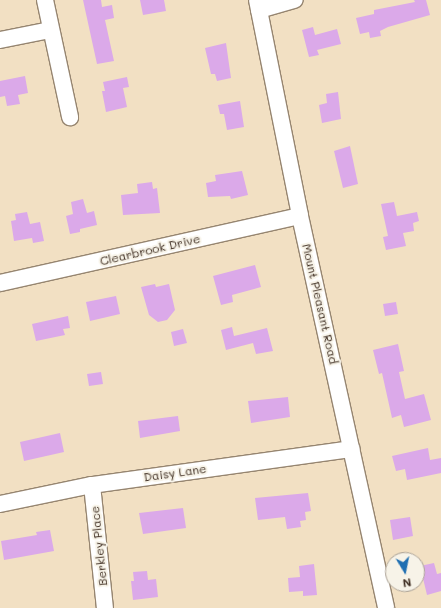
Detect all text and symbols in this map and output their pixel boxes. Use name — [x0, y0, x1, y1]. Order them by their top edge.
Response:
street label: Clearbrook Drive — [99, 231, 201, 269]
street label: Mount Pleasant Road — [299, 242, 341, 366]
street label: Daisy Lane — [143, 461, 207, 485]
street label: Berkley Place — [88, 505, 110, 587]
north arrow — [385, 552, 425, 592]
text: N — [402, 575, 412, 591]

